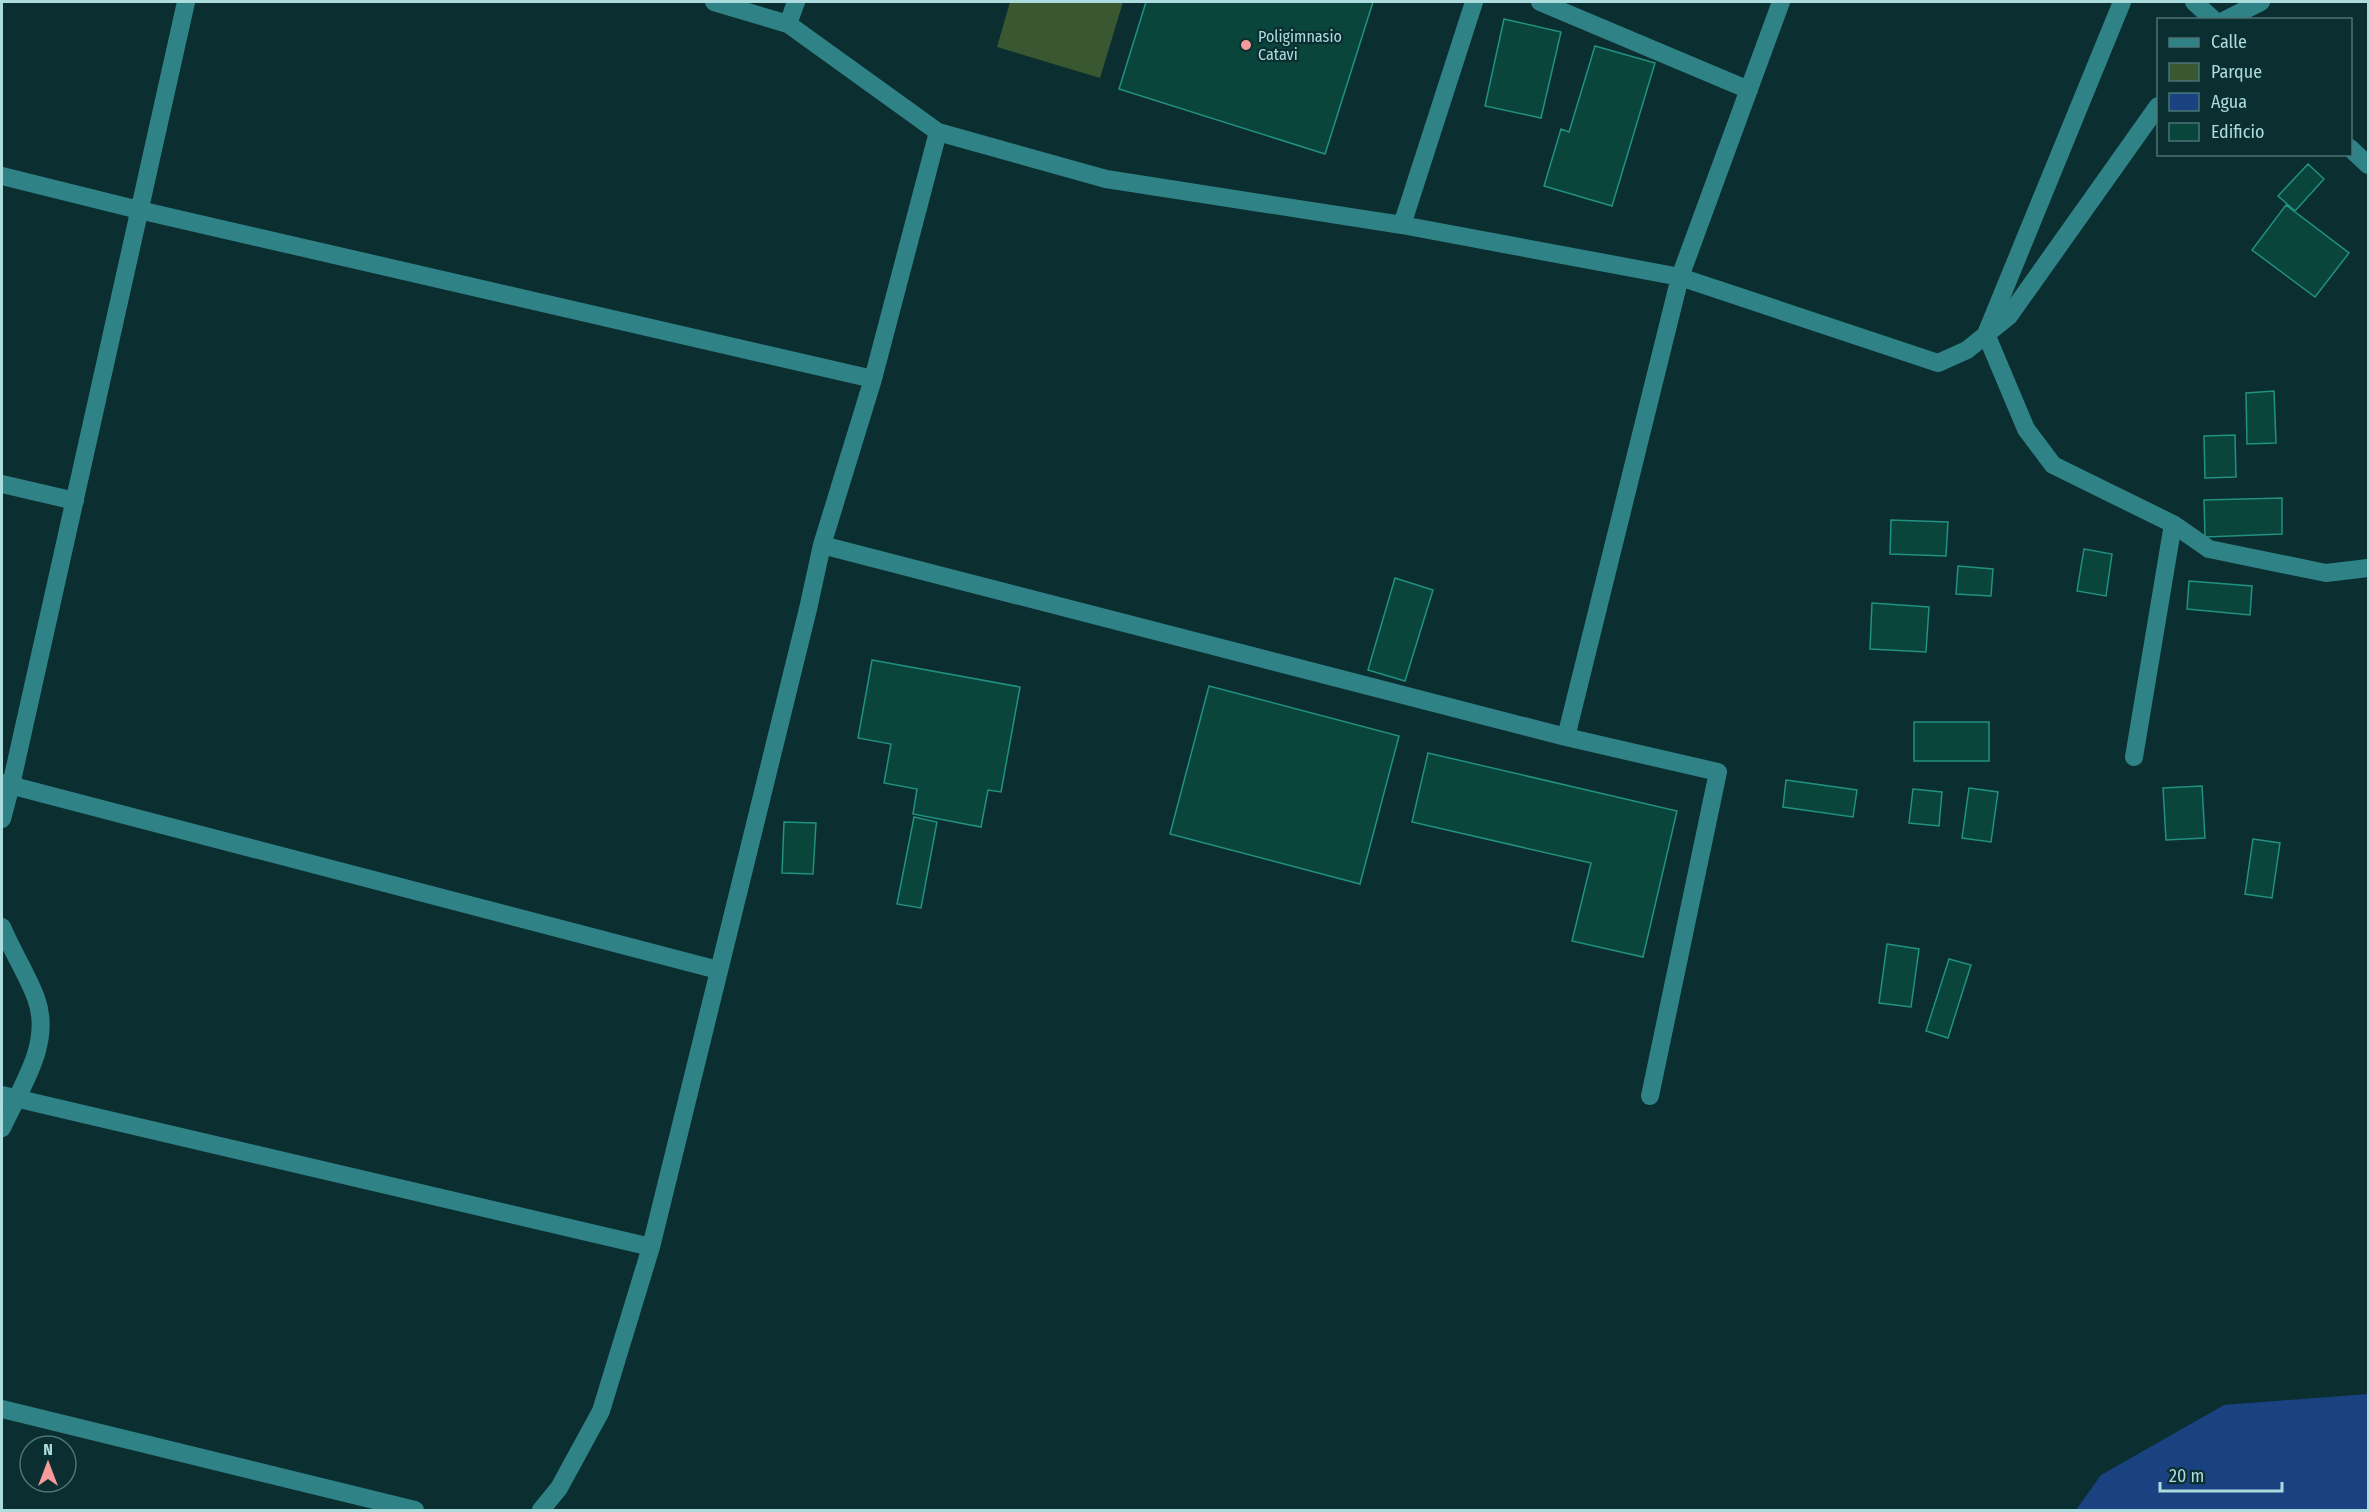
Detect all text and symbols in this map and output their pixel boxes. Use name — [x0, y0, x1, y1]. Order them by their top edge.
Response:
legend — [2157, 18, 2352, 156]
place label: Poligimnasio Catavi — [1258, 27, 1342, 64]
text: Calle — [2211, 31, 2247, 53]
marker: Poligimnasio Catavi — [1239, 38, 1253, 52]
text: Parque — [2211, 61, 2262, 83]
text: Agua — [2211, 91, 2247, 113]
text: Edificio — [2211, 121, 2264, 143]
north arrow — [18, 1434, 78, 1494]
text: N — [43, 1440, 53, 1459]
scale bar — [2160, 1455, 2282, 1493]
text: 20 m — [2169, 1465, 2204, 1487]

